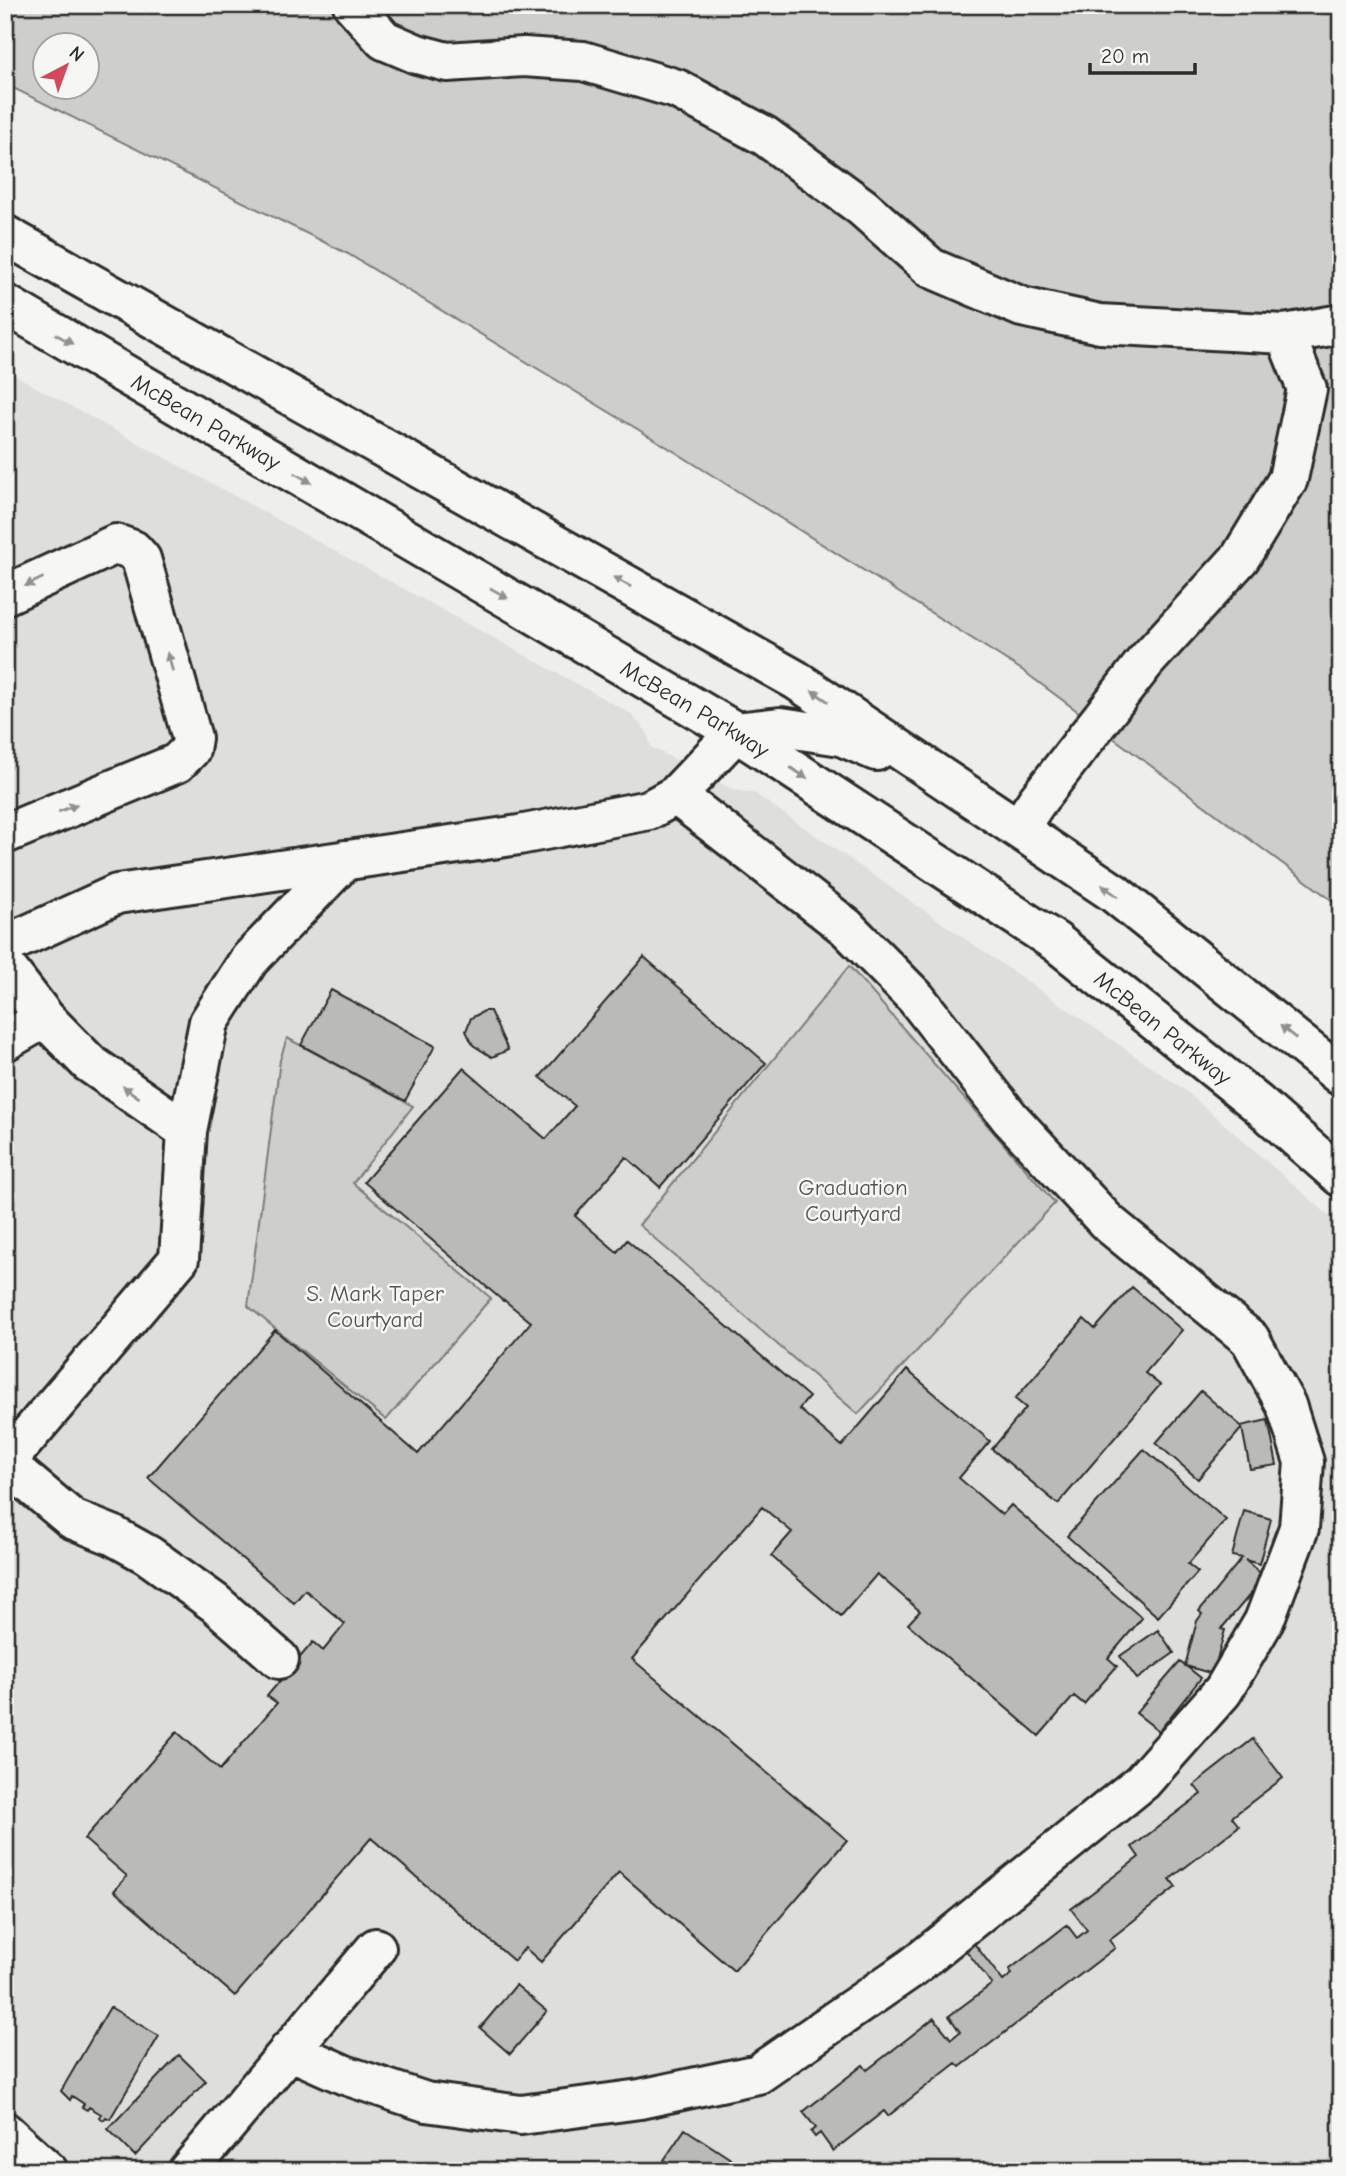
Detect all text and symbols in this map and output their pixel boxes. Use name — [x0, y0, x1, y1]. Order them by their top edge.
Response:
north arrow — [32, 32, 102, 102]
scale bar — [1090, 32, 1196, 76]
text: N — [65, 42, 88, 66]
text: 20 m — [1101, 44, 1149, 68]
one-way arrow — [55, 332, 74, 345]
street label: McBean Parkway — [126, 368, 286, 477]
one-way arrow — [293, 472, 312, 484]
one-way arrow — [24, 576, 44, 588]
one-way arrow — [613, 576, 632, 588]
one-way arrow — [490, 587, 509, 599]
one-way arrow — [165, 651, 175, 672]
street label: McBean Parkway — [616, 655, 775, 764]
one-way arrow — [810, 690, 829, 703]
one-way arrow — [790, 766, 808, 780]
one-way arrow — [58, 802, 79, 813]
one-way arrow — [1101, 884, 1119, 898]
street label: McBean Parkway — [1089, 965, 1237, 1092]
one-way arrow — [1280, 1025, 1298, 1040]
one-way arrow — [122, 1085, 140, 1099]
park label: Graduation Courtyard — [798, 1174, 908, 1227]
park label: S. Mark Taper Courtyard — [306, 1280, 445, 1333]

